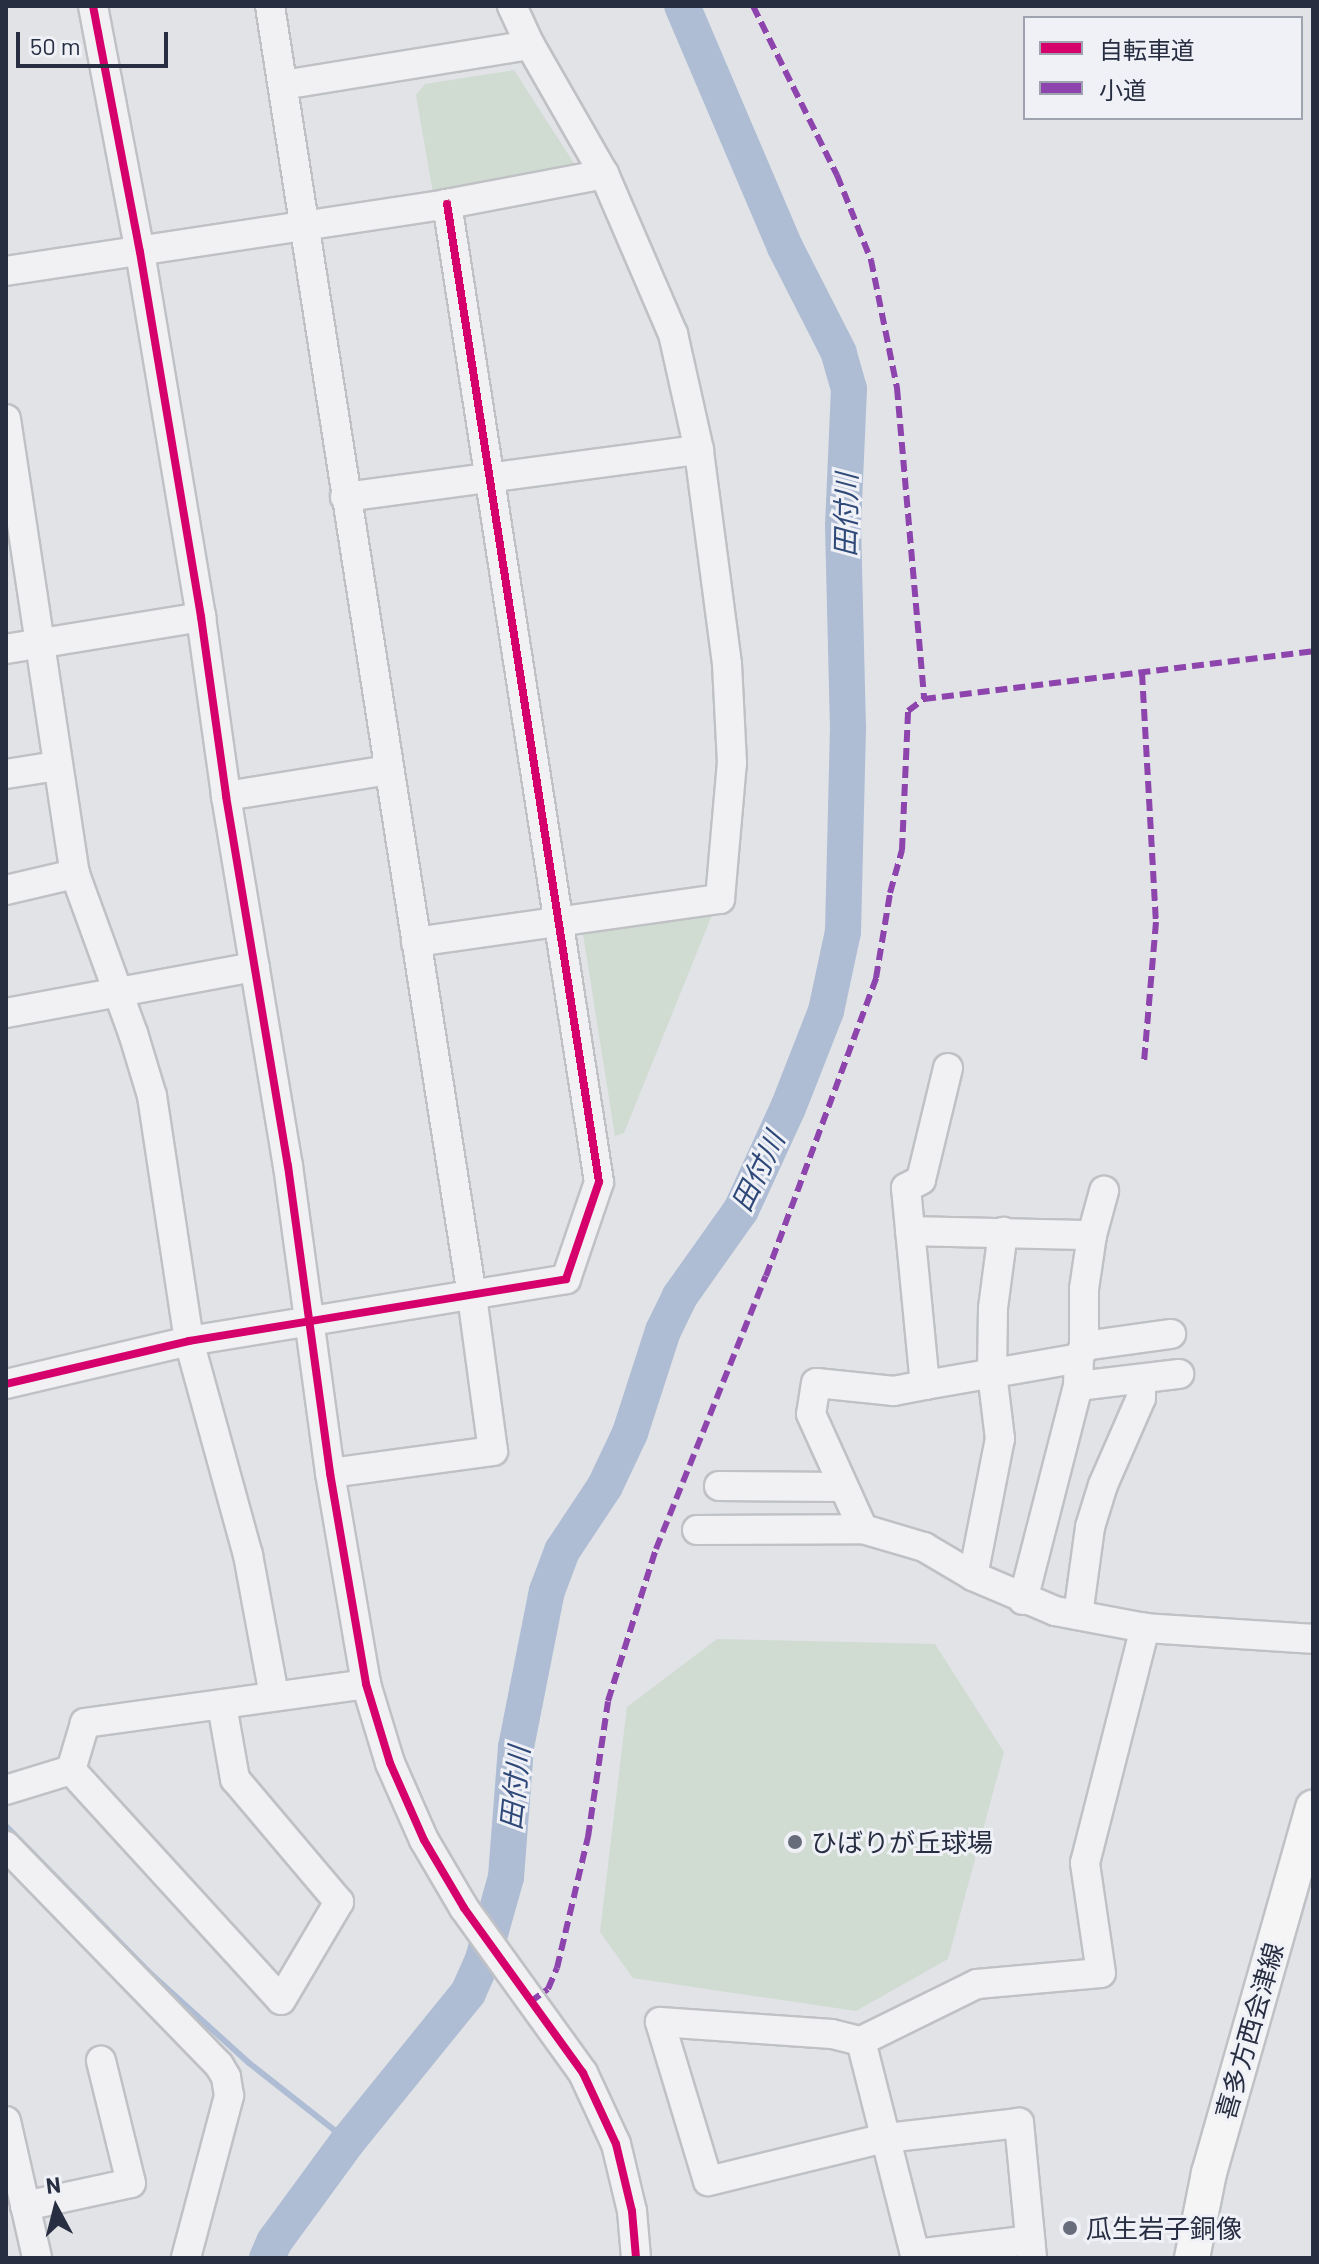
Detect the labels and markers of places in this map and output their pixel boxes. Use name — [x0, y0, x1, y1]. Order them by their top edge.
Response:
place label: ひばりが丘球場 — [811, 1826, 993, 1858]
marker: ひばりが丘球場 — [786, 1833, 804, 1851]
place label: 瓜生岩子銅像 — [1086, 2212, 1242, 2244]
marker: 瓜生岩子銅像 — [1061, 2219, 1079, 2237]

